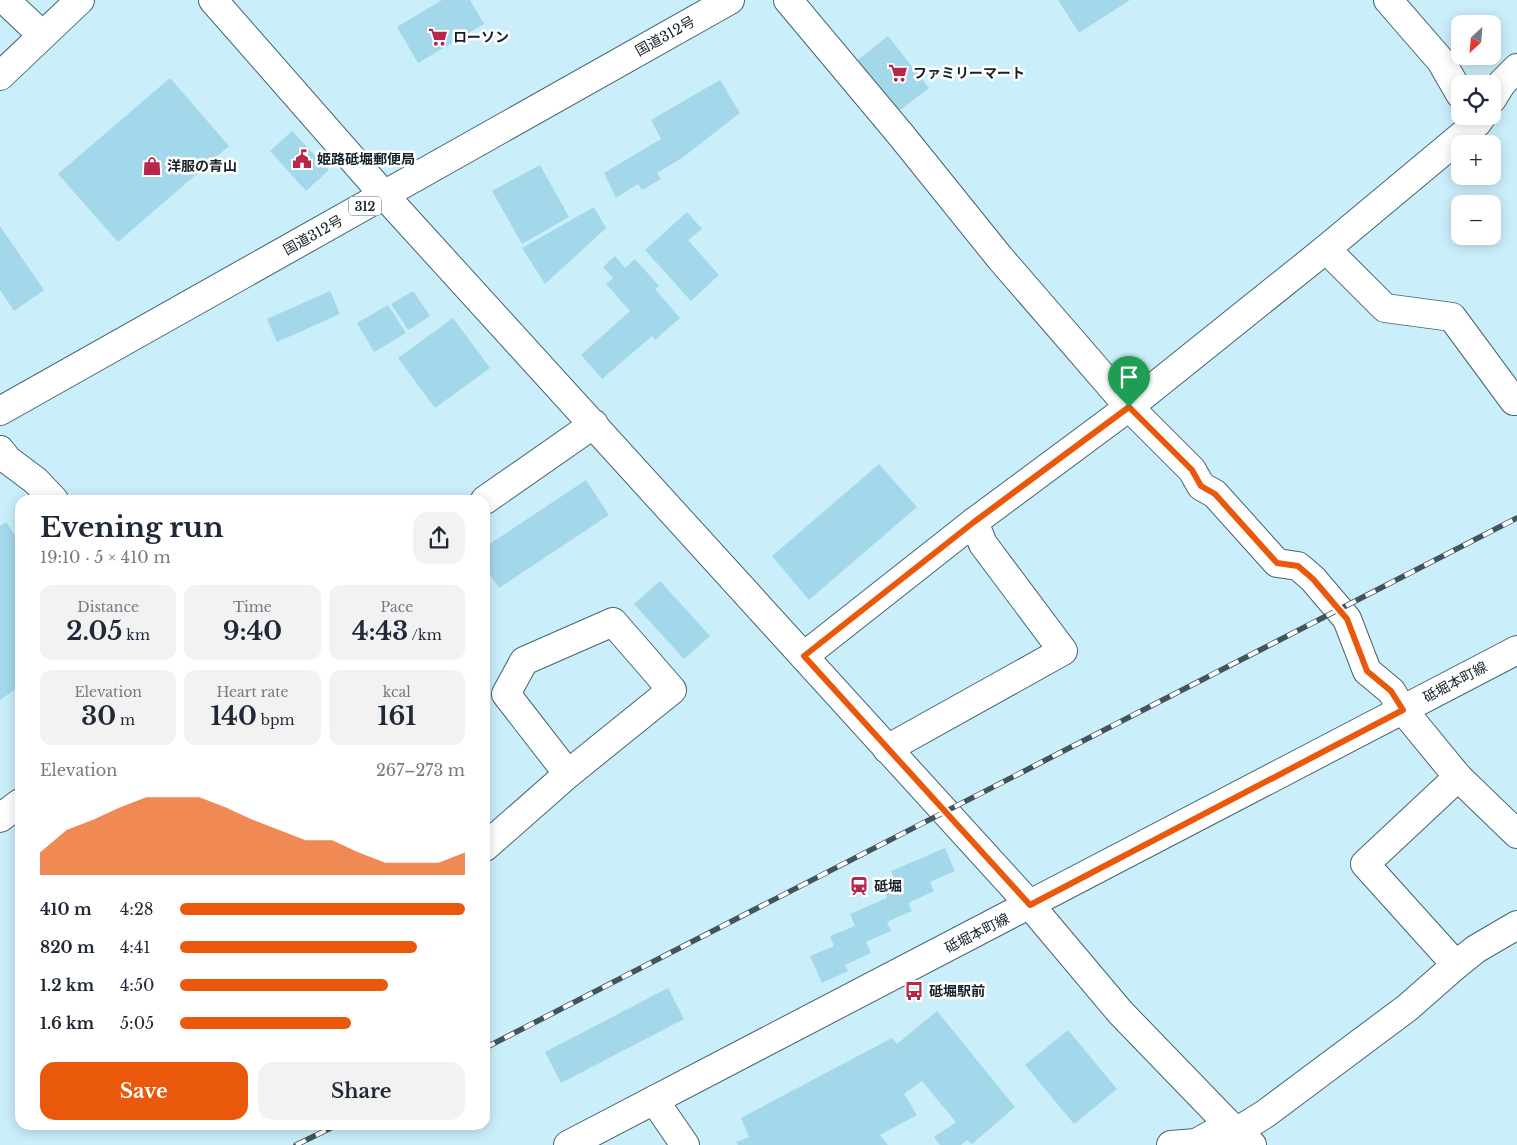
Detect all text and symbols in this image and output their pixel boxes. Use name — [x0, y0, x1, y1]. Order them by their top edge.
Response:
street label: 国道312号 — [632, 12, 698, 60]
north arrow — [1451, 15, 1501, 65]
map controls — [1451, 15, 1501, 245]
supermarket icon: ローソン — [427, 26, 449, 48]
place label: ローソン — [453, 28, 509, 46]
supermarket icon: ファミリーマート — [887, 62, 909, 84]
place label: ファミリーマート — [913, 64, 1025, 82]
button: locate — [1451, 75, 1501, 125]
button: + — [1451, 135, 1501, 185]
public building icon: 姫路砥堀郵便局 — [291, 148, 313, 170]
place label: 姫路砥堀郵便局 — [317, 150, 415, 168]
shop icon: 洋服の青山 — [141, 155, 163, 177]
place label: 洋服の青山 — [167, 157, 237, 175]
button: − — [1451, 195, 1501, 245]
road number: 312 — [349, 197, 381, 216]
street label: 国道312号 — [280, 211, 346, 259]
pin — [1108, 356, 1150, 407]
icon: arrive — [1115, 363, 1143, 391]
text: Evening run — [40, 510, 224, 545]
button: share — [413, 512, 465, 564]
text: 19:10 · 5 × 410 m — [40, 547, 171, 567]
text: Distance — [77, 598, 139, 616]
text: Time — [233, 598, 272, 616]
text: Pace — [380, 598, 413, 616]
text: 2.05 — [66, 616, 122, 647]
text: 9:40 — [223, 616, 282, 647]
text: 4:43 — [352, 616, 408, 647]
text: km — [122, 626, 150, 644]
text: /km — [408, 626, 442, 644]
street label: 砥堀本町線 — [1420, 658, 1490, 706]
text: Elevation — [74, 683, 142, 701]
text: Heart rate — [216, 683, 289, 701]
text: kcal — [383, 683, 411, 701]
text: 30 — [81, 701, 116, 732]
text: 140 — [210, 701, 257, 732]
text: 161 — [377, 701, 416, 732]
text: m — [116, 711, 135, 729]
text: bpm — [257, 711, 295, 729]
text: Elevation — [40, 760, 117, 780]
text: 267–273 m — [376, 760, 465, 780]
station icon: 砥堀 — [848, 875, 870, 897]
place label: 砥堀 — [874, 877, 902, 895]
text: 410 m — [40, 899, 92, 919]
text: 4:28 — [120, 899, 153, 919]
street label: 砥堀本町線 — [942, 909, 1012, 957]
text: 820 m — [40, 937, 95, 957]
text: 4:41 — [120, 937, 150, 957]
text: 1.2 km — [40, 975, 94, 995]
text: 4:50 — [120, 975, 154, 995]
bus stop icon: 砥堀駅前 — [903, 980, 925, 1002]
place label: 砥堀駅前 — [929, 982, 985, 1000]
text: 1.6 km — [40, 1013, 94, 1033]
text: 5:05 — [120, 1013, 154, 1033]
button: Save — [40, 1062, 248, 1120]
button: Share — [258, 1062, 465, 1120]

